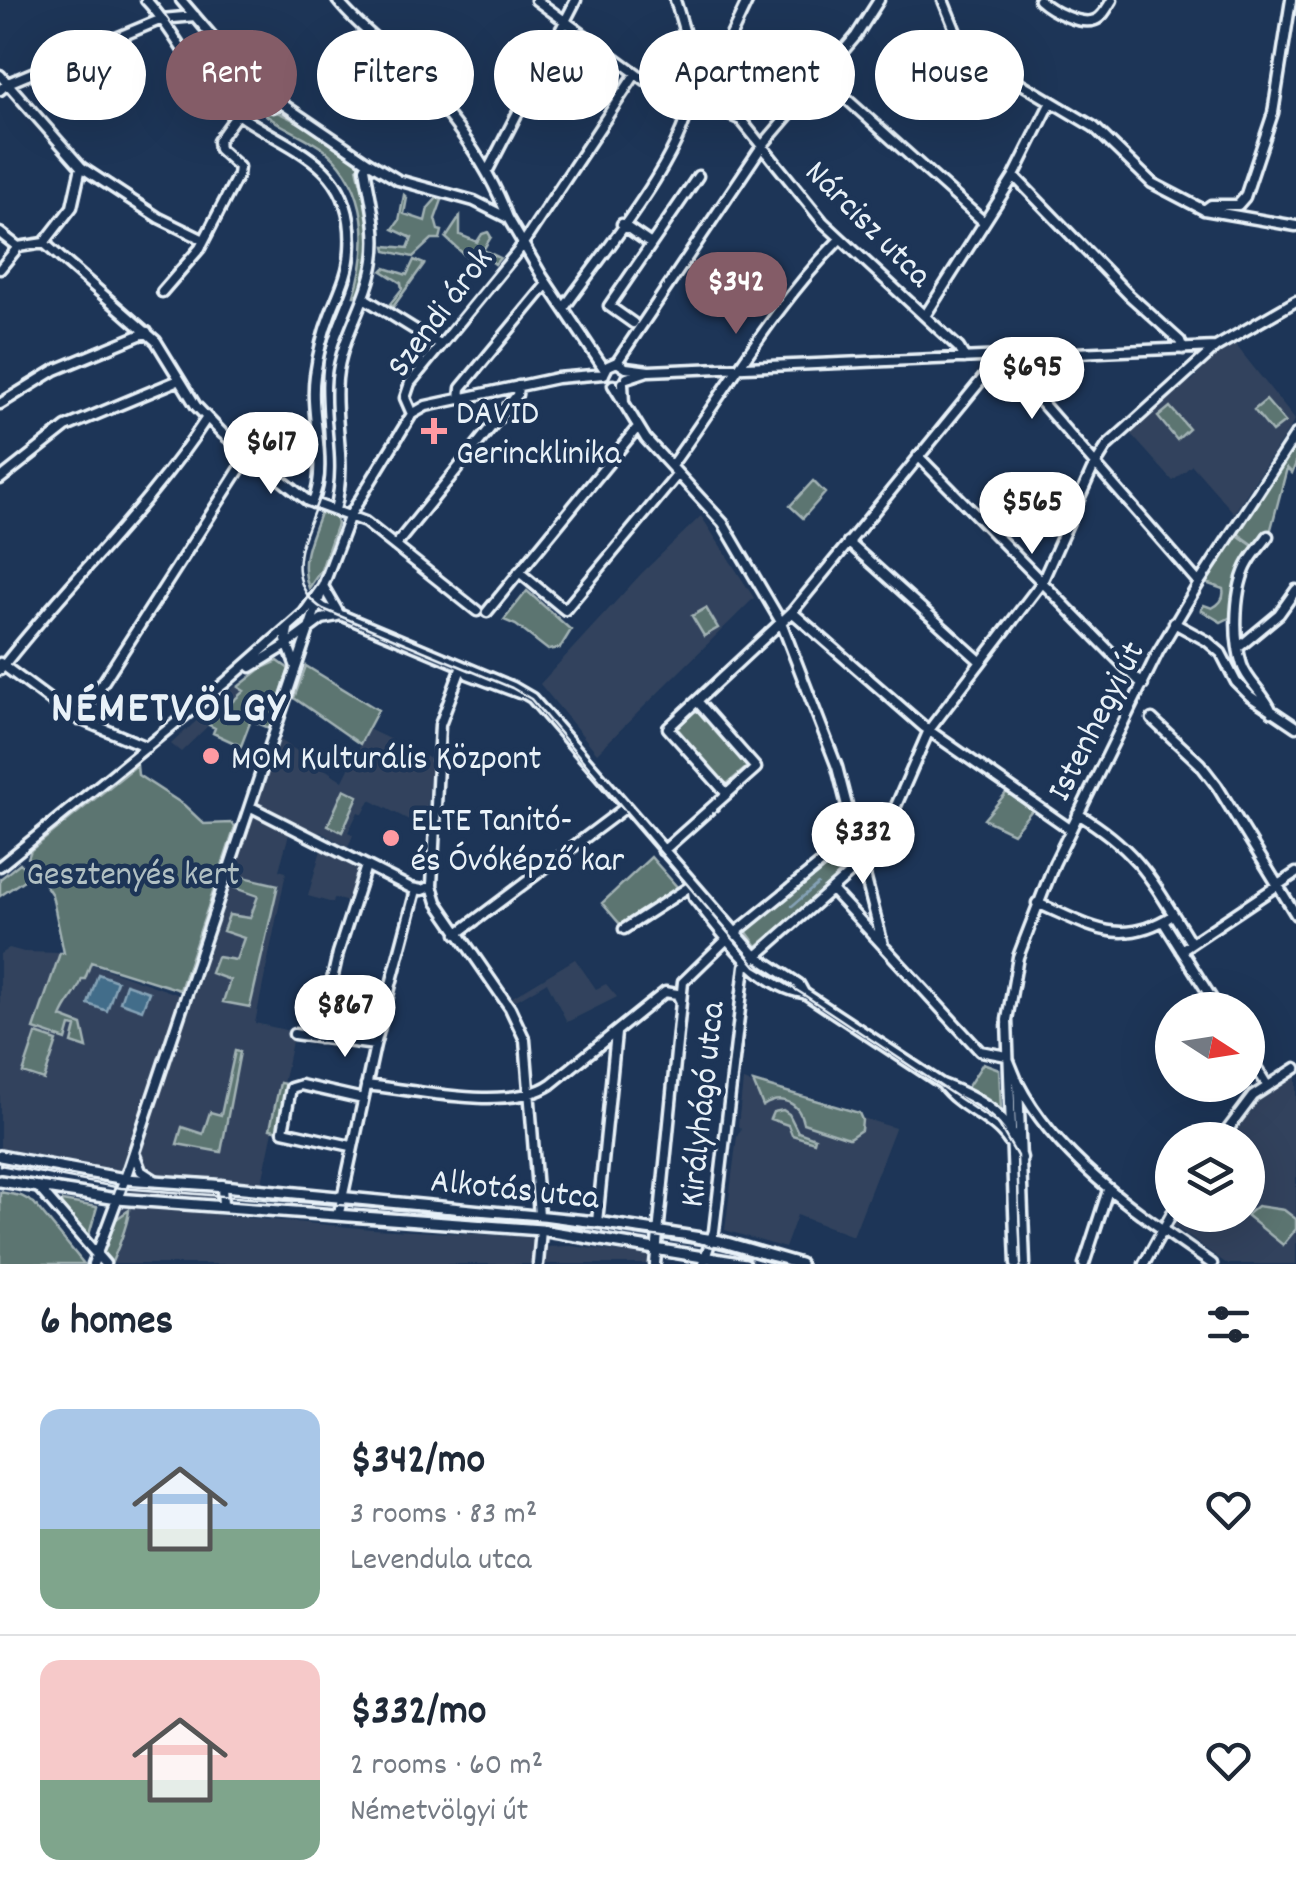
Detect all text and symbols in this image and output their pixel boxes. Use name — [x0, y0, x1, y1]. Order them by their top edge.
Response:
chip: Buy — [30, 30, 146, 120]
chip: Rent — [166, 30, 297, 120]
chip: Filters — [317, 30, 474, 120]
chip: New — [494, 30, 619, 120]
chip: Apartment — [639, 30, 855, 120]
chip: House — [875, 30, 1024, 120]
street label: Nárcisz utca — [791, 150, 942, 301]
street label: Szendi árok — [376, 238, 508, 390]
pin: $342 — [677, 252, 795, 337]
text: $342 — [707, 261, 765, 307]
pin: $695 — [973, 337, 1091, 422]
text: $695 — [1001, 346, 1063, 392]
place label: DAVID Gerincklinika — [456, 391, 622, 481]
pin: $617 — [212, 412, 330, 497]
marker: DAVID Gerincklinika — [421, 418, 447, 444]
text: $617 — [245, 421, 297, 467]
pin: $565 — [973, 472, 1091, 557]
text: $565 — [1001, 481, 1063, 527]
street label: Istenhegyi út — [1037, 634, 1160, 811]
district label: NÉMETVÖLGY — [51, 679, 287, 743]
place label: MOM Kulturális Központ — [231, 736, 542, 786]
marker: MOM Kulturális Központ — [200, 745, 222, 767]
place label: ELTE Tanitó- és Óvóképző kar — [411, 798, 624, 888]
pin: $332 — [804, 802, 922, 887]
text: $332 — [834, 811, 892, 857]
marker: ELTE Tanitó- és Óvóképző kar — [380, 827, 402, 849]
park label: Gesztenyés kert — [26, 852, 240, 902]
pin: $867 — [286, 975, 404, 1060]
text: $867 — [317, 984, 374, 1030]
north arrow — [1155, 992, 1265, 1102]
map controls — [1155, 992, 1265, 1232]
street label: Királyhágó utca — [669, 999, 741, 1210]
button: layers — [1155, 1122, 1265, 1232]
street label: Alkotás utca — [428, 1158, 602, 1226]
text: 6 homes — [40, 1294, 173, 1354]
icon: filters — [1201, 1297, 1256, 1352]
text: $342/mo — [350, 1433, 485, 1493]
icon: home — [120, 1449, 240, 1569]
icon: heart — [1201, 1482, 1256, 1537]
text: 3 rooms · 83 m² — [350, 1493, 537, 1539]
text: Levendula utca — [350, 1539, 532, 1585]
text: $332/mo — [350, 1684, 486, 1744]
icon: home — [120, 1700, 240, 1820]
icon: heart — [1201, 1733, 1256, 1788]
text: 2 rooms · 60 m² — [350, 1744, 543, 1790]
text: Németvölgyi út — [350, 1790, 528, 1836]

